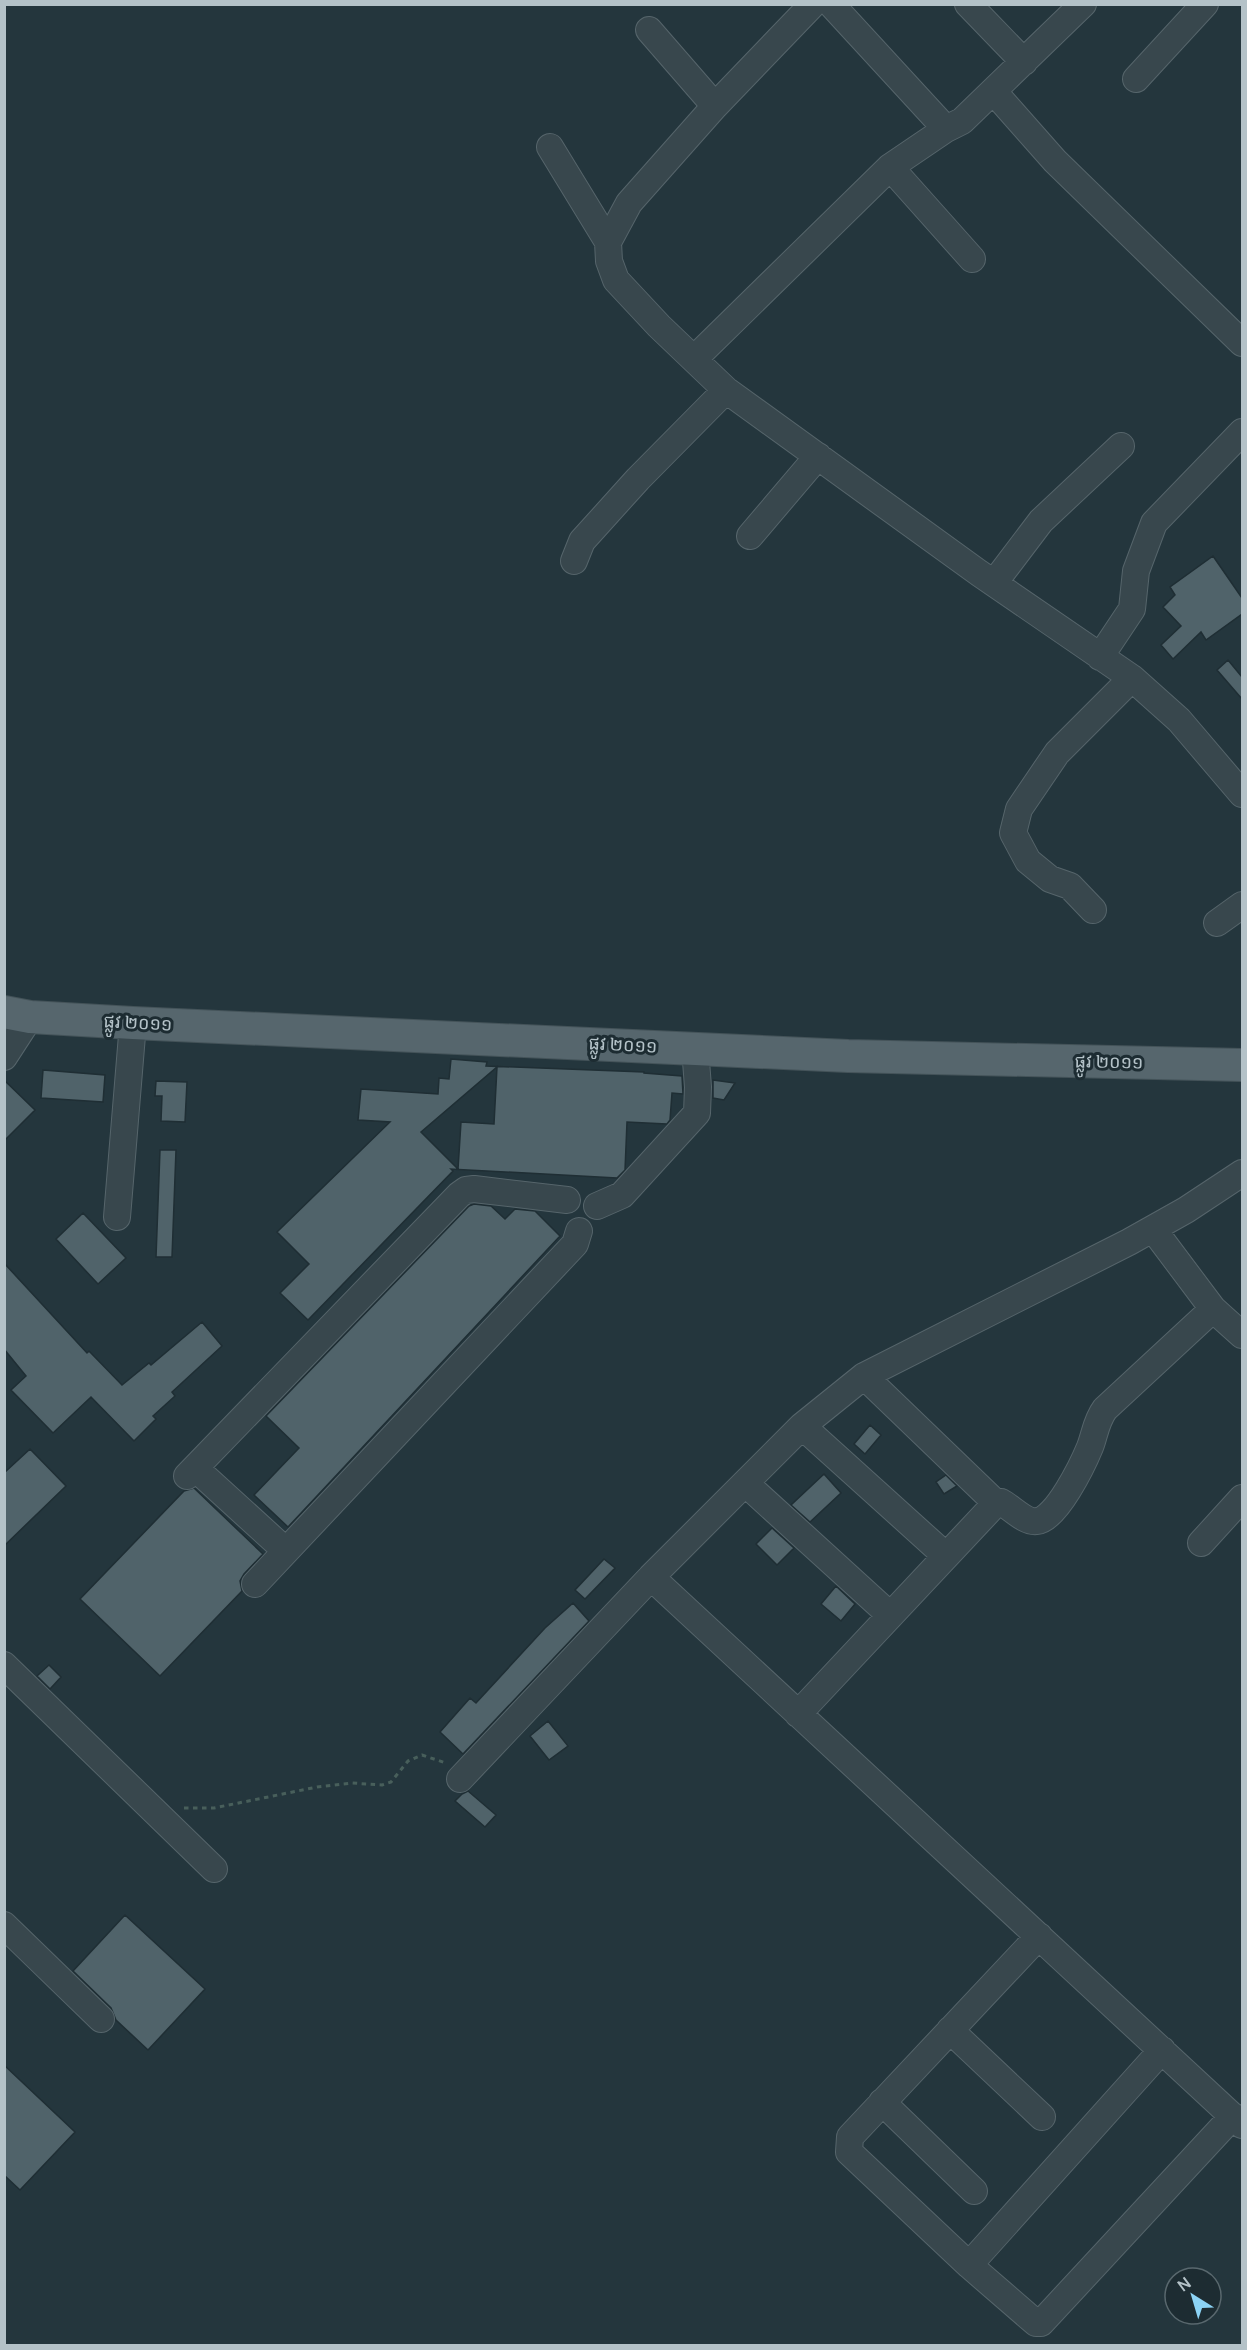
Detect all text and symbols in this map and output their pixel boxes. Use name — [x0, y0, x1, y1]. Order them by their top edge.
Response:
street label: ផ្លូវ ២០១១ — [103, 1008, 173, 1041]
street label: ផ្លូវ ២០១១ — [588, 1030, 658, 1063]
street label: ផ្លូវ ២០១១ — [1074, 1048, 1144, 1079]
north arrow — [1163, 2266, 1223, 2326]
text: N — [1173, 2272, 1195, 2296]

